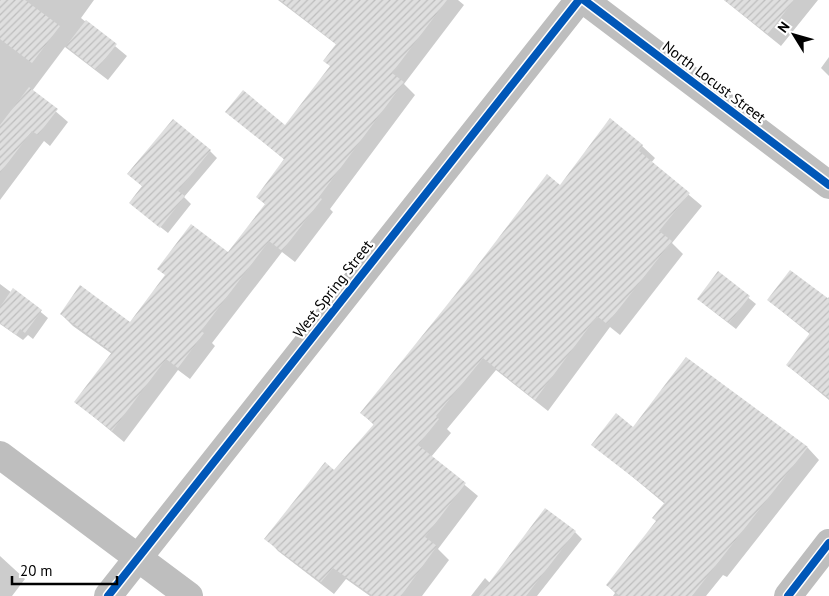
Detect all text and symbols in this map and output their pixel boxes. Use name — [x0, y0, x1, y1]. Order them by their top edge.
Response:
north arrow — [769, 10, 819, 60]
text: N — [774, 18, 794, 36]
street label: North Locust Street — [659, 37, 770, 127]
street label: West Spring Street — [289, 236, 377, 341]
scale bar — [12, 554, 118, 586]
text: 20 m — [20, 561, 53, 580]

